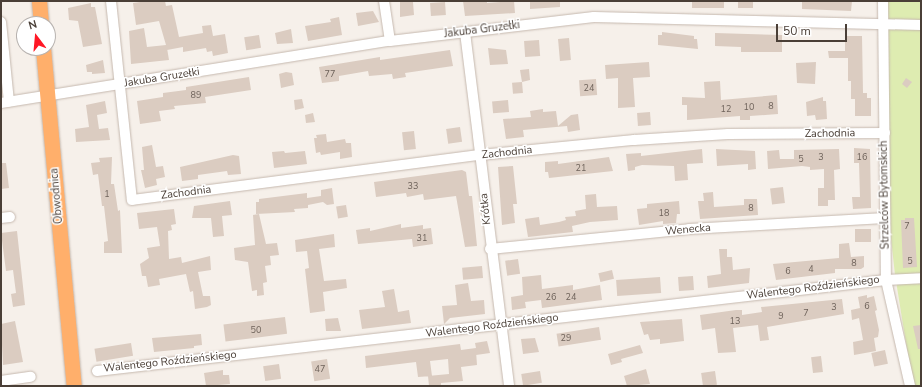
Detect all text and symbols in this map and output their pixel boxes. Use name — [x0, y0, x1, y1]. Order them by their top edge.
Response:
north arrow — [16, 16, 56, 56]
scale bar — [778, 16, 849, 42]
text: N — [27, 17, 39, 33]
street label: Jakuba Gruzełki — [443, 19, 521, 41]
text: 50 m — [783, 23, 811, 39]
street label: Jakuba Gruzełki — [123, 66, 201, 90]
house number: 77 — [325, 69, 335, 79]
house number: 24 — [584, 83, 594, 93]
house number: 89 — [191, 90, 201, 100]
house number: 8 — [768, 101, 774, 111]
house number: 10 — [744, 102, 754, 112]
house number: 12 — [721, 104, 731, 114]
street label: Zachodnia — [805, 127, 855, 141]
street label: Strzelców Bytomskich — [877, 140, 893, 250]
street label: Zachodnia — [481, 144, 533, 162]
house number: 3 — [818, 152, 824, 162]
house number: 16 — [857, 152, 867, 162]
house number: 5 — [798, 154, 804, 164]
house number: 21 — [576, 163, 586, 173]
street label: Obwodnica — [48, 167, 66, 225]
house number: 33 — [408, 181, 418, 191]
street label: Zachodnia — [160, 183, 212, 203]
house number: 1 — [104, 189, 110, 199]
street label: Krótka — [478, 192, 494, 226]
house number: 8 — [748, 203, 754, 213]
house number: 18 — [659, 208, 669, 218]
street label: Wenecka — [665, 221, 711, 239]
house number: 7 — [904, 221, 910, 231]
house number: 31 — [417, 233, 427, 243]
house number: 5 — [907, 256, 913, 266]
house number: 8 — [851, 258, 857, 268]
house number: 4 — [808, 264, 814, 274]
house number: 6 — [785, 266, 791, 276]
street label: Walentego Roździeńskiego — [746, 273, 880, 303]
house number: 26 — [546, 292, 556, 302]
house number: 24 — [566, 292, 576, 302]
house number: 6 — [864, 301, 870, 311]
house number: 3 — [831, 302, 837, 312]
house number: 7 — [803, 308, 809, 318]
street label: Walentego Roździeńskiego — [425, 311, 559, 341]
house number: 9 — [778, 311, 784, 321]
house number: 13 — [730, 316, 740, 326]
house number: 50 — [251, 325, 261, 335]
house number: 29 — [561, 333, 571, 343]
street label: Walentego Roździeńskiego — [103, 348, 237, 376]
house number: 47 — [315, 364, 325, 374]

